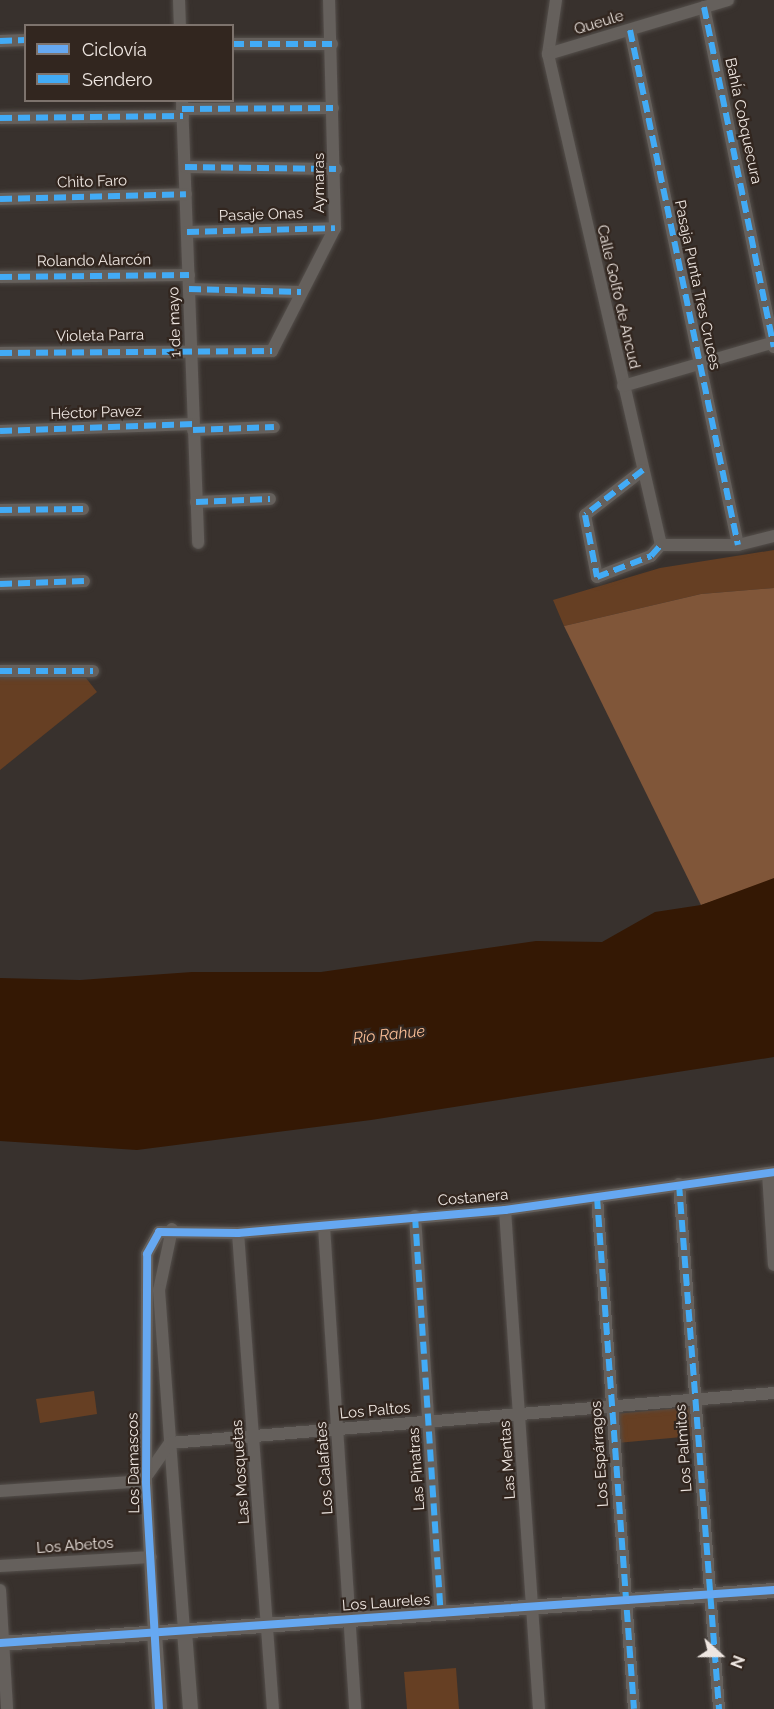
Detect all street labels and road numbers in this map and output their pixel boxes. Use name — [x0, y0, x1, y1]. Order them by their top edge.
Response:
street label: Queule — [572, 7, 626, 39]
street label: BahÍa Cobquecura — [721, 56, 765, 186]
street label: Aymaras — [311, 153, 329, 213]
street label: Chito Faro — [57, 172, 127, 192]
street label: Pasaja Punta Tres Cruces — [670, 198, 724, 372]
street label: Pasaje Onas — [219, 205, 303, 225]
street label: Calle Golfo de Ancud — [593, 223, 643, 371]
street label: Rolando Alarcón — [36, 251, 152, 271]
street label: 1 de mayo — [165, 286, 185, 358]
street label: Violeta Parra — [56, 326, 144, 346]
street label: Héctor Pavez — [50, 402, 142, 424]
street label: Costanera — [437, 1186, 509, 1210]
street label: Los Paltos — [339, 1399, 411, 1423]
street label: Los Espárragos — [587, 1400, 613, 1508]
street label: Los Palmitos — [672, 1403, 696, 1493]
street label: Los Damascos — [124, 1412, 144, 1514]
street label: Las Mosquetas — [228, 1419, 254, 1525]
street label: Las Mentas — [496, 1420, 520, 1500]
street label: Los Calafates — [313, 1421, 337, 1515]
street label: Las Pinatras — [405, 1427, 429, 1511]
street label: Los Abetos — [36, 1534, 114, 1558]
street label: Los Laureles — [341, 1591, 431, 1615]

